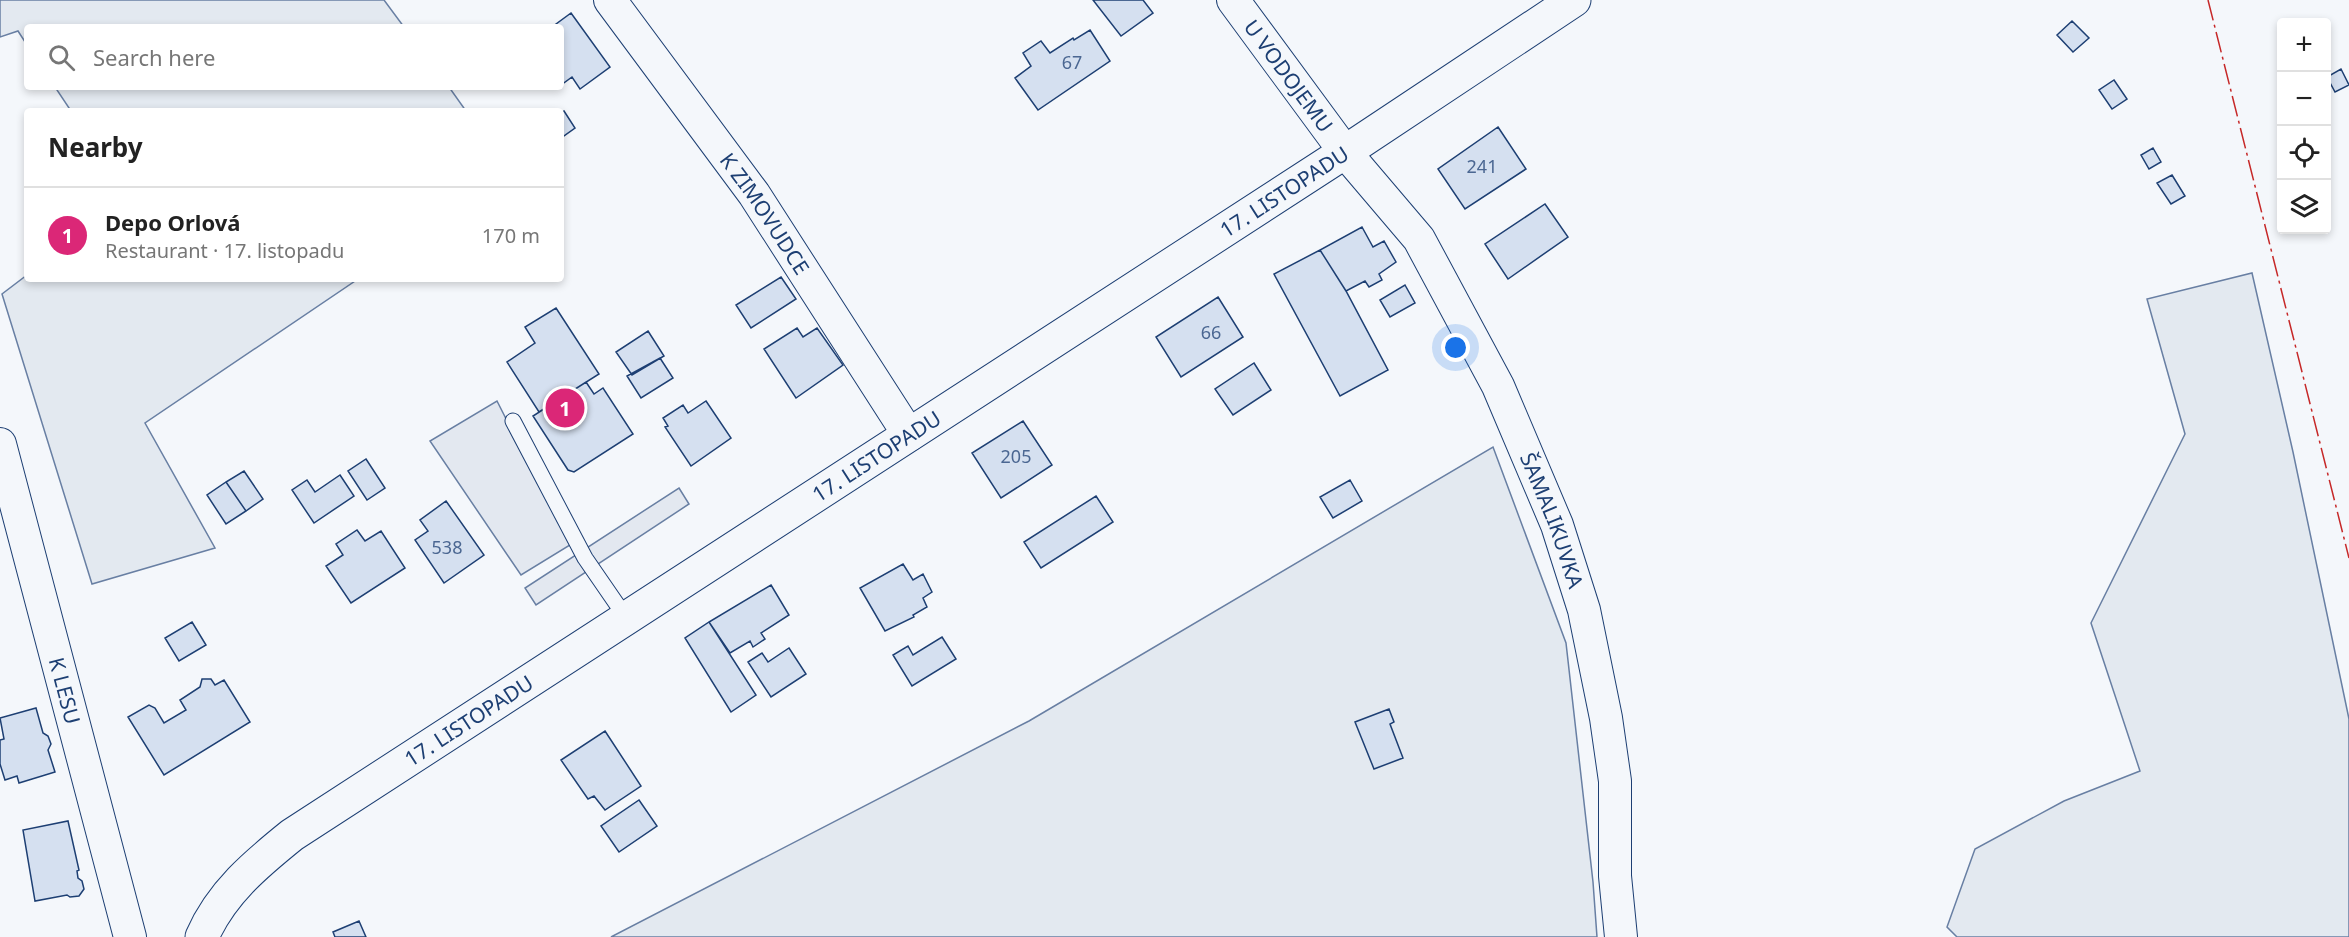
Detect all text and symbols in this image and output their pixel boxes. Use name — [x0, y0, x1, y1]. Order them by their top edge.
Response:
street label: U VODOJEMU — [1238, 14, 1340, 138]
map controls — [2277, 18, 2331, 234]
button: + — [2277, 18, 2331, 72]
search box — [24, 24, 564, 90]
icon: search — [45, 41, 78, 74]
text: Search here — [93, 42, 215, 72]
house number: 67 — [1062, 50, 1082, 74]
button: − — [2277, 72, 2331, 126]
button: locate — [2277, 126, 2331, 180]
text: Nearby — [48, 129, 143, 165]
street label: 17. LISTOPADU — [1214, 139, 1354, 244]
street label: K ZIMOVUDCE — [714, 147, 816, 280]
house number: 241 — [1467, 154, 1497, 178]
button: layers — [2277, 180, 2331, 234]
text: Depo Orlová — [105, 207, 240, 237]
text: 1 — [62, 222, 73, 249]
text: 170 m — [482, 222, 540, 249]
text: Restaurant · 17. listopadu — [105, 237, 344, 264]
house number: 66 — [1201, 320, 1221, 344]
your location — [1441, 333, 1470, 362]
pin: 1 — [546, 386, 584, 430]
street label: 17. LISTOPADU — [807, 404, 946, 508]
house number: 205 — [1001, 444, 1031, 468]
street label: ŠAMALIKUVKA — [1514, 448, 1590, 592]
house number: 538 — [432, 535, 462, 559]
street label: K LESU — [43, 654, 87, 727]
street label: 17. LISTOPADU — [399, 668, 538, 773]

